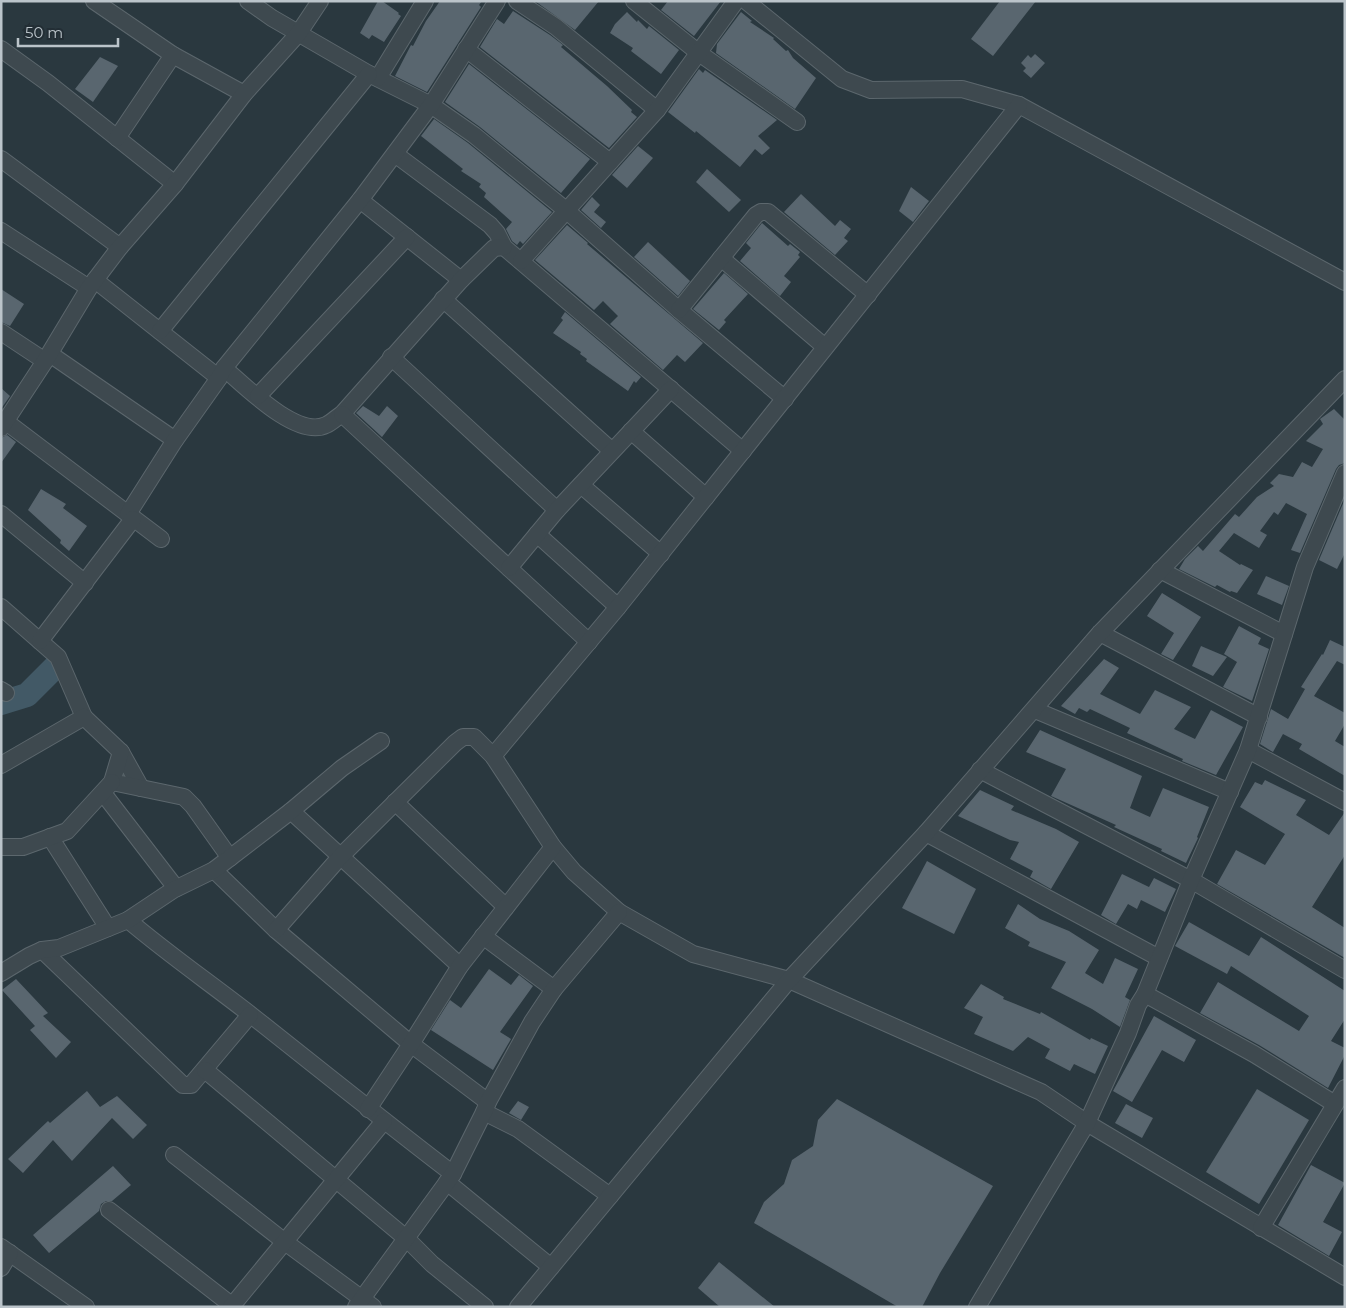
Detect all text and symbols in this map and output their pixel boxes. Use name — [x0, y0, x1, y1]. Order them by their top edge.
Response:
scale bar — [18, 15, 118, 47]
text: 50 m — [25, 23, 63, 42]

